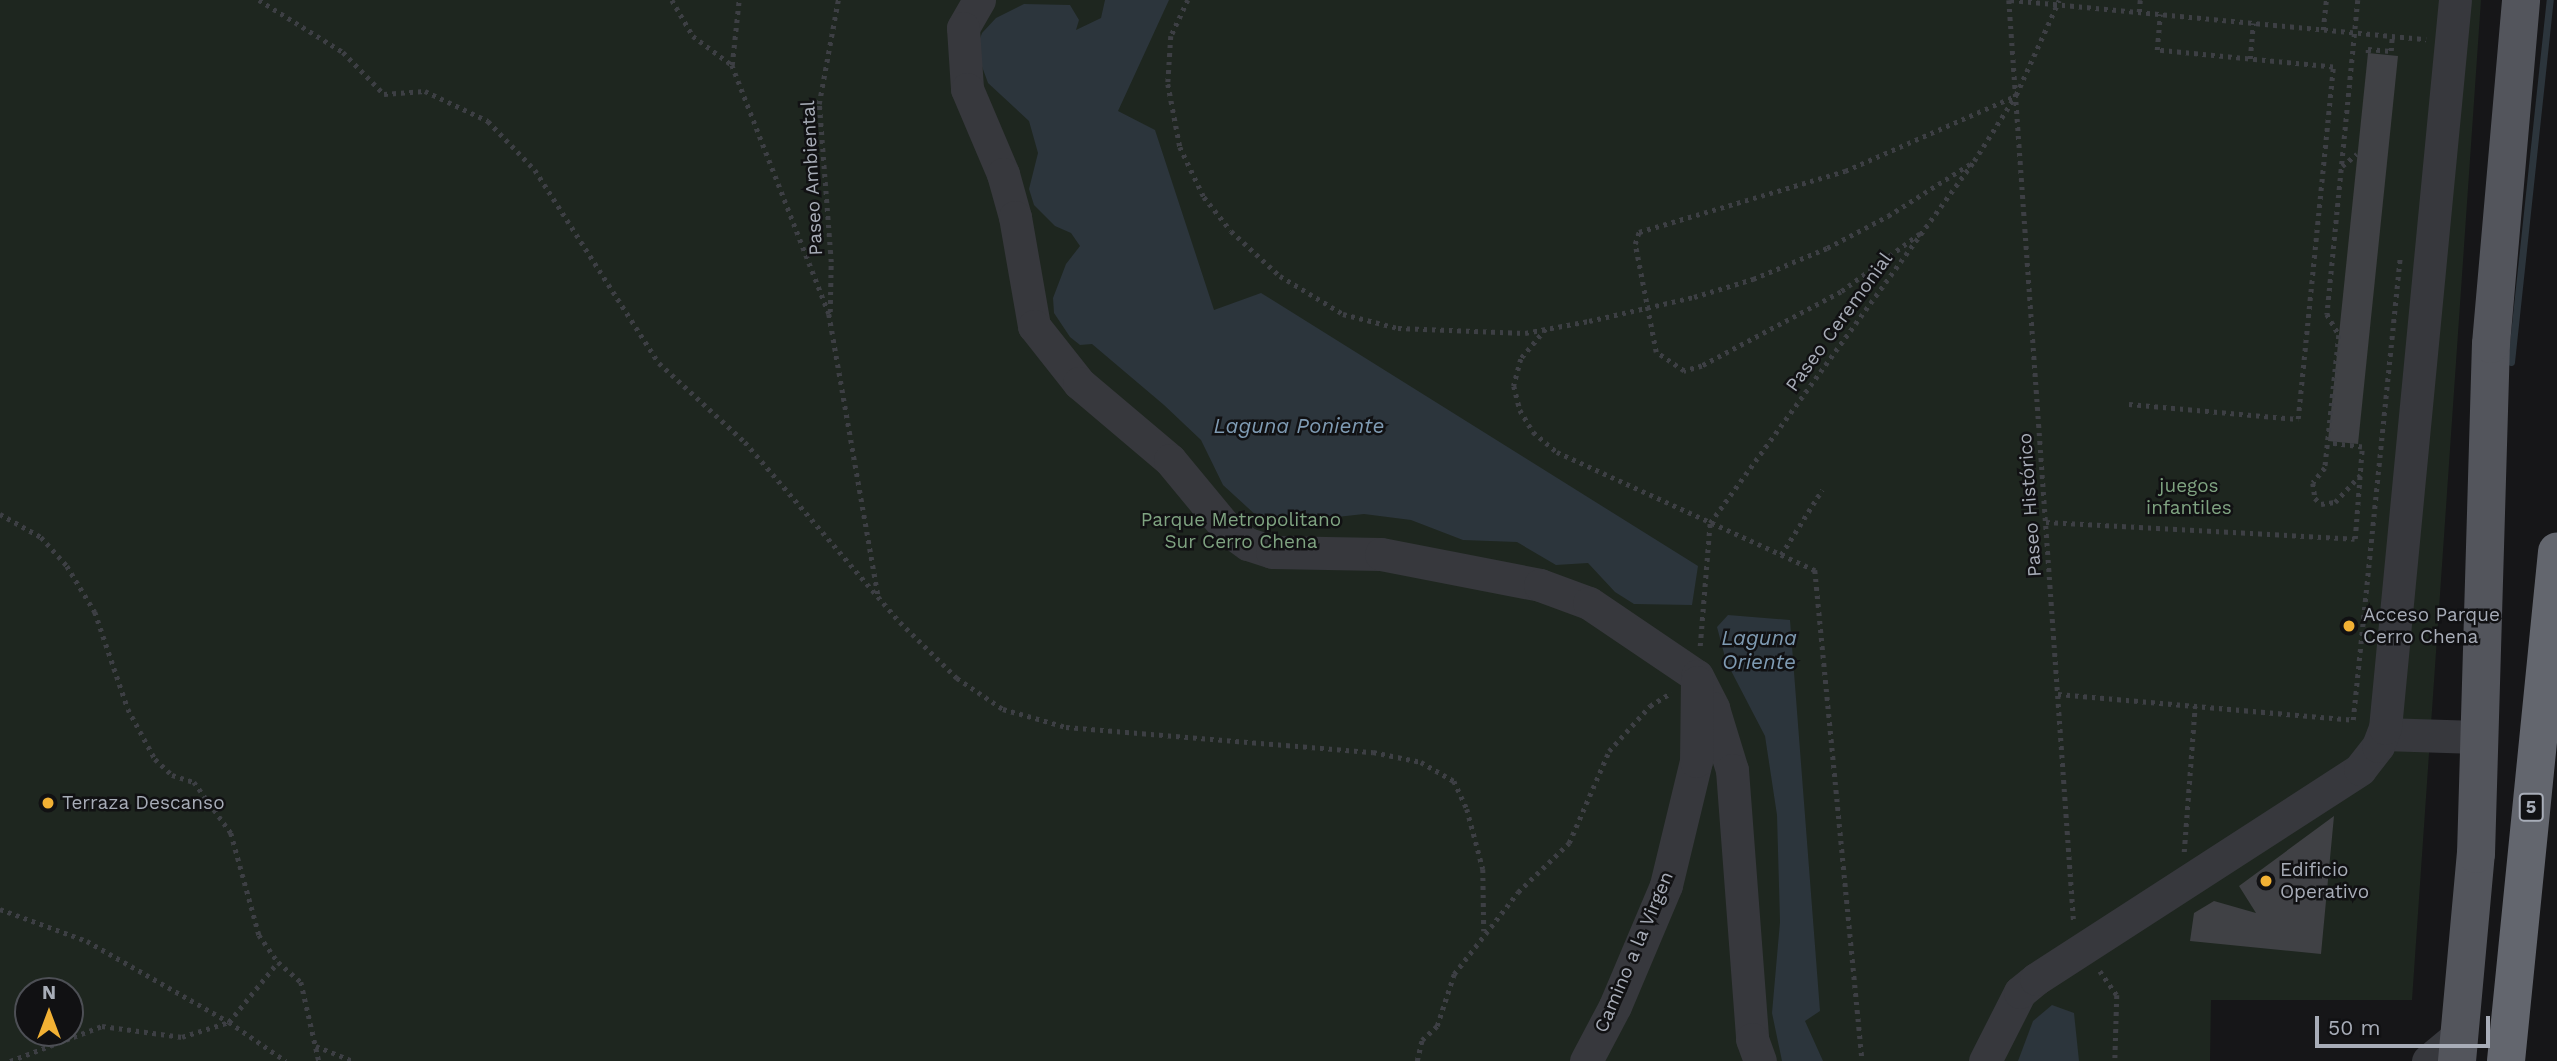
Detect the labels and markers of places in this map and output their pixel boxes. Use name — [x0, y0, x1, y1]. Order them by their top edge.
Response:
place label: Acceso Parque Cerro Chena — [2363, 604, 2500, 648]
marker: Acceso Parque Cerro Chena — [2341, 618, 2357, 634]
place label: Terraza Descanso — [62, 792, 225, 814]
marker: Terraza Descanso — [40, 795, 56, 811]
place label: Edificio Operativo — [2280, 859, 2369, 903]
marker: Edificio Operativo — [2258, 873, 2274, 889]

